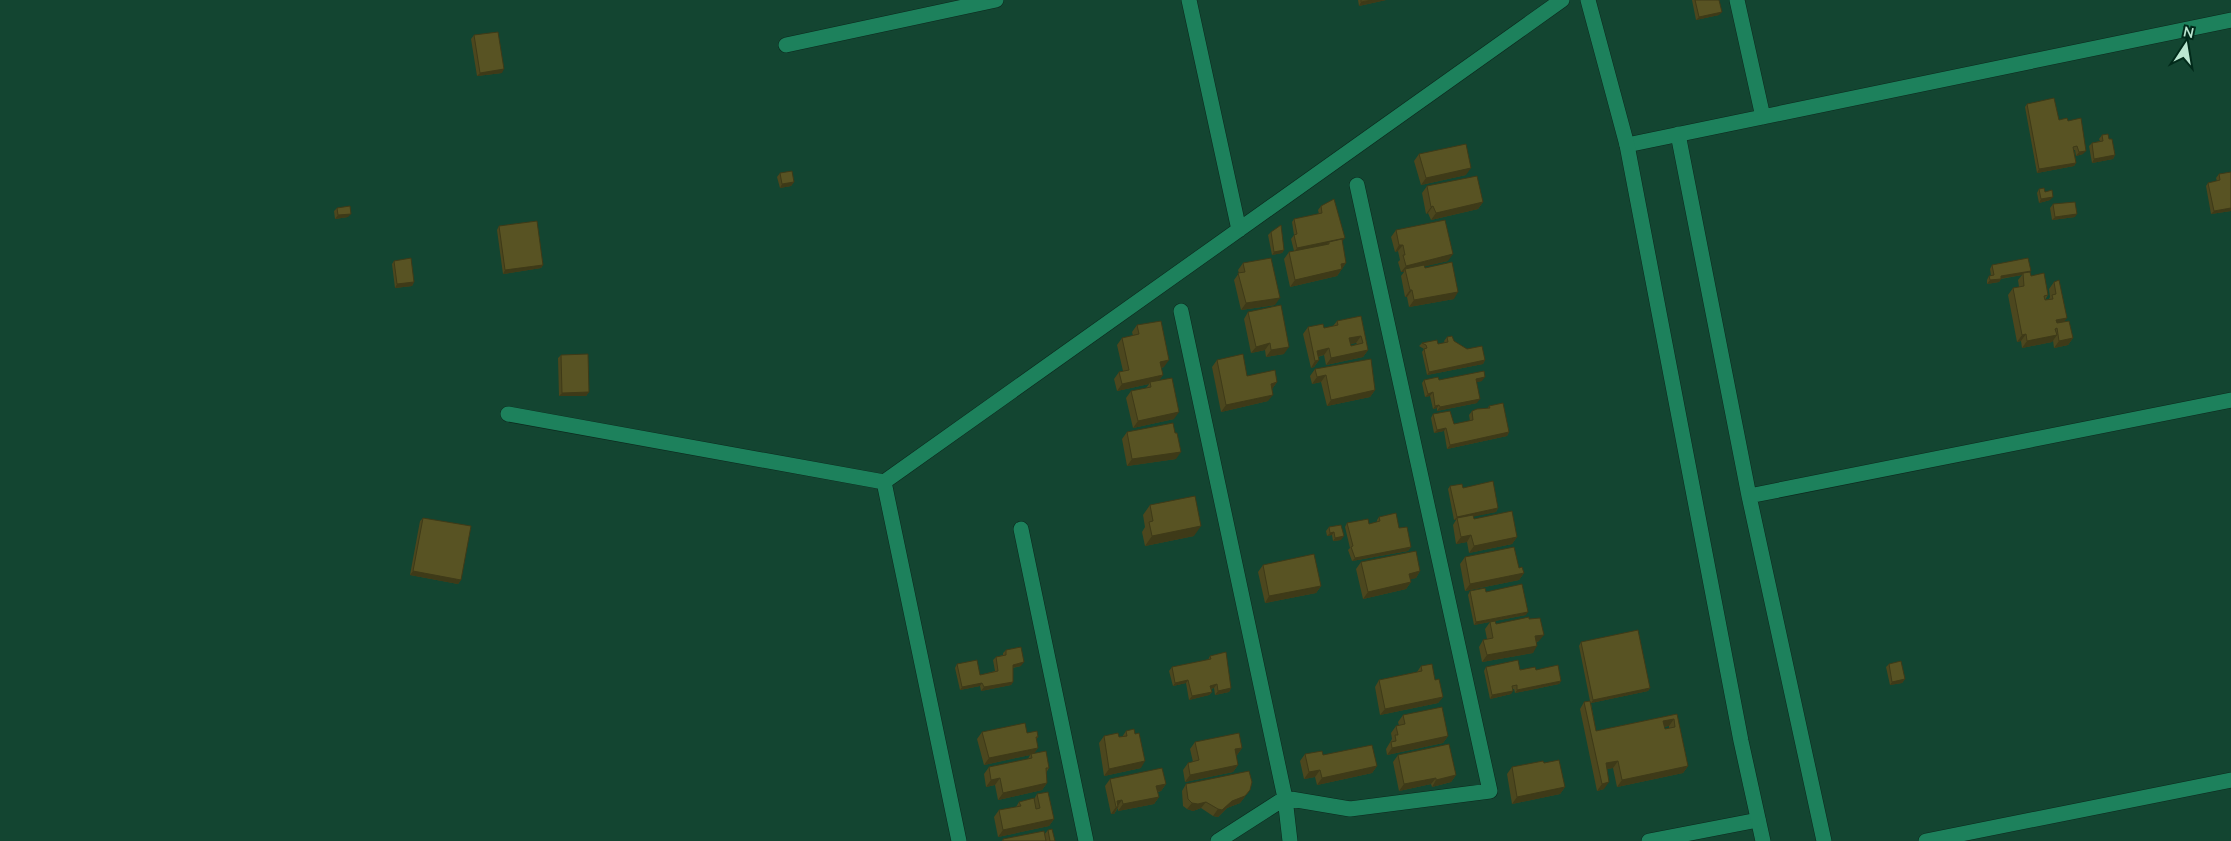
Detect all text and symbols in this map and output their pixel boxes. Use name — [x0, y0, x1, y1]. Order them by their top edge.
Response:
north arrow — [2161, 20, 2211, 70]
text: N — [2181, 22, 2196, 43]

